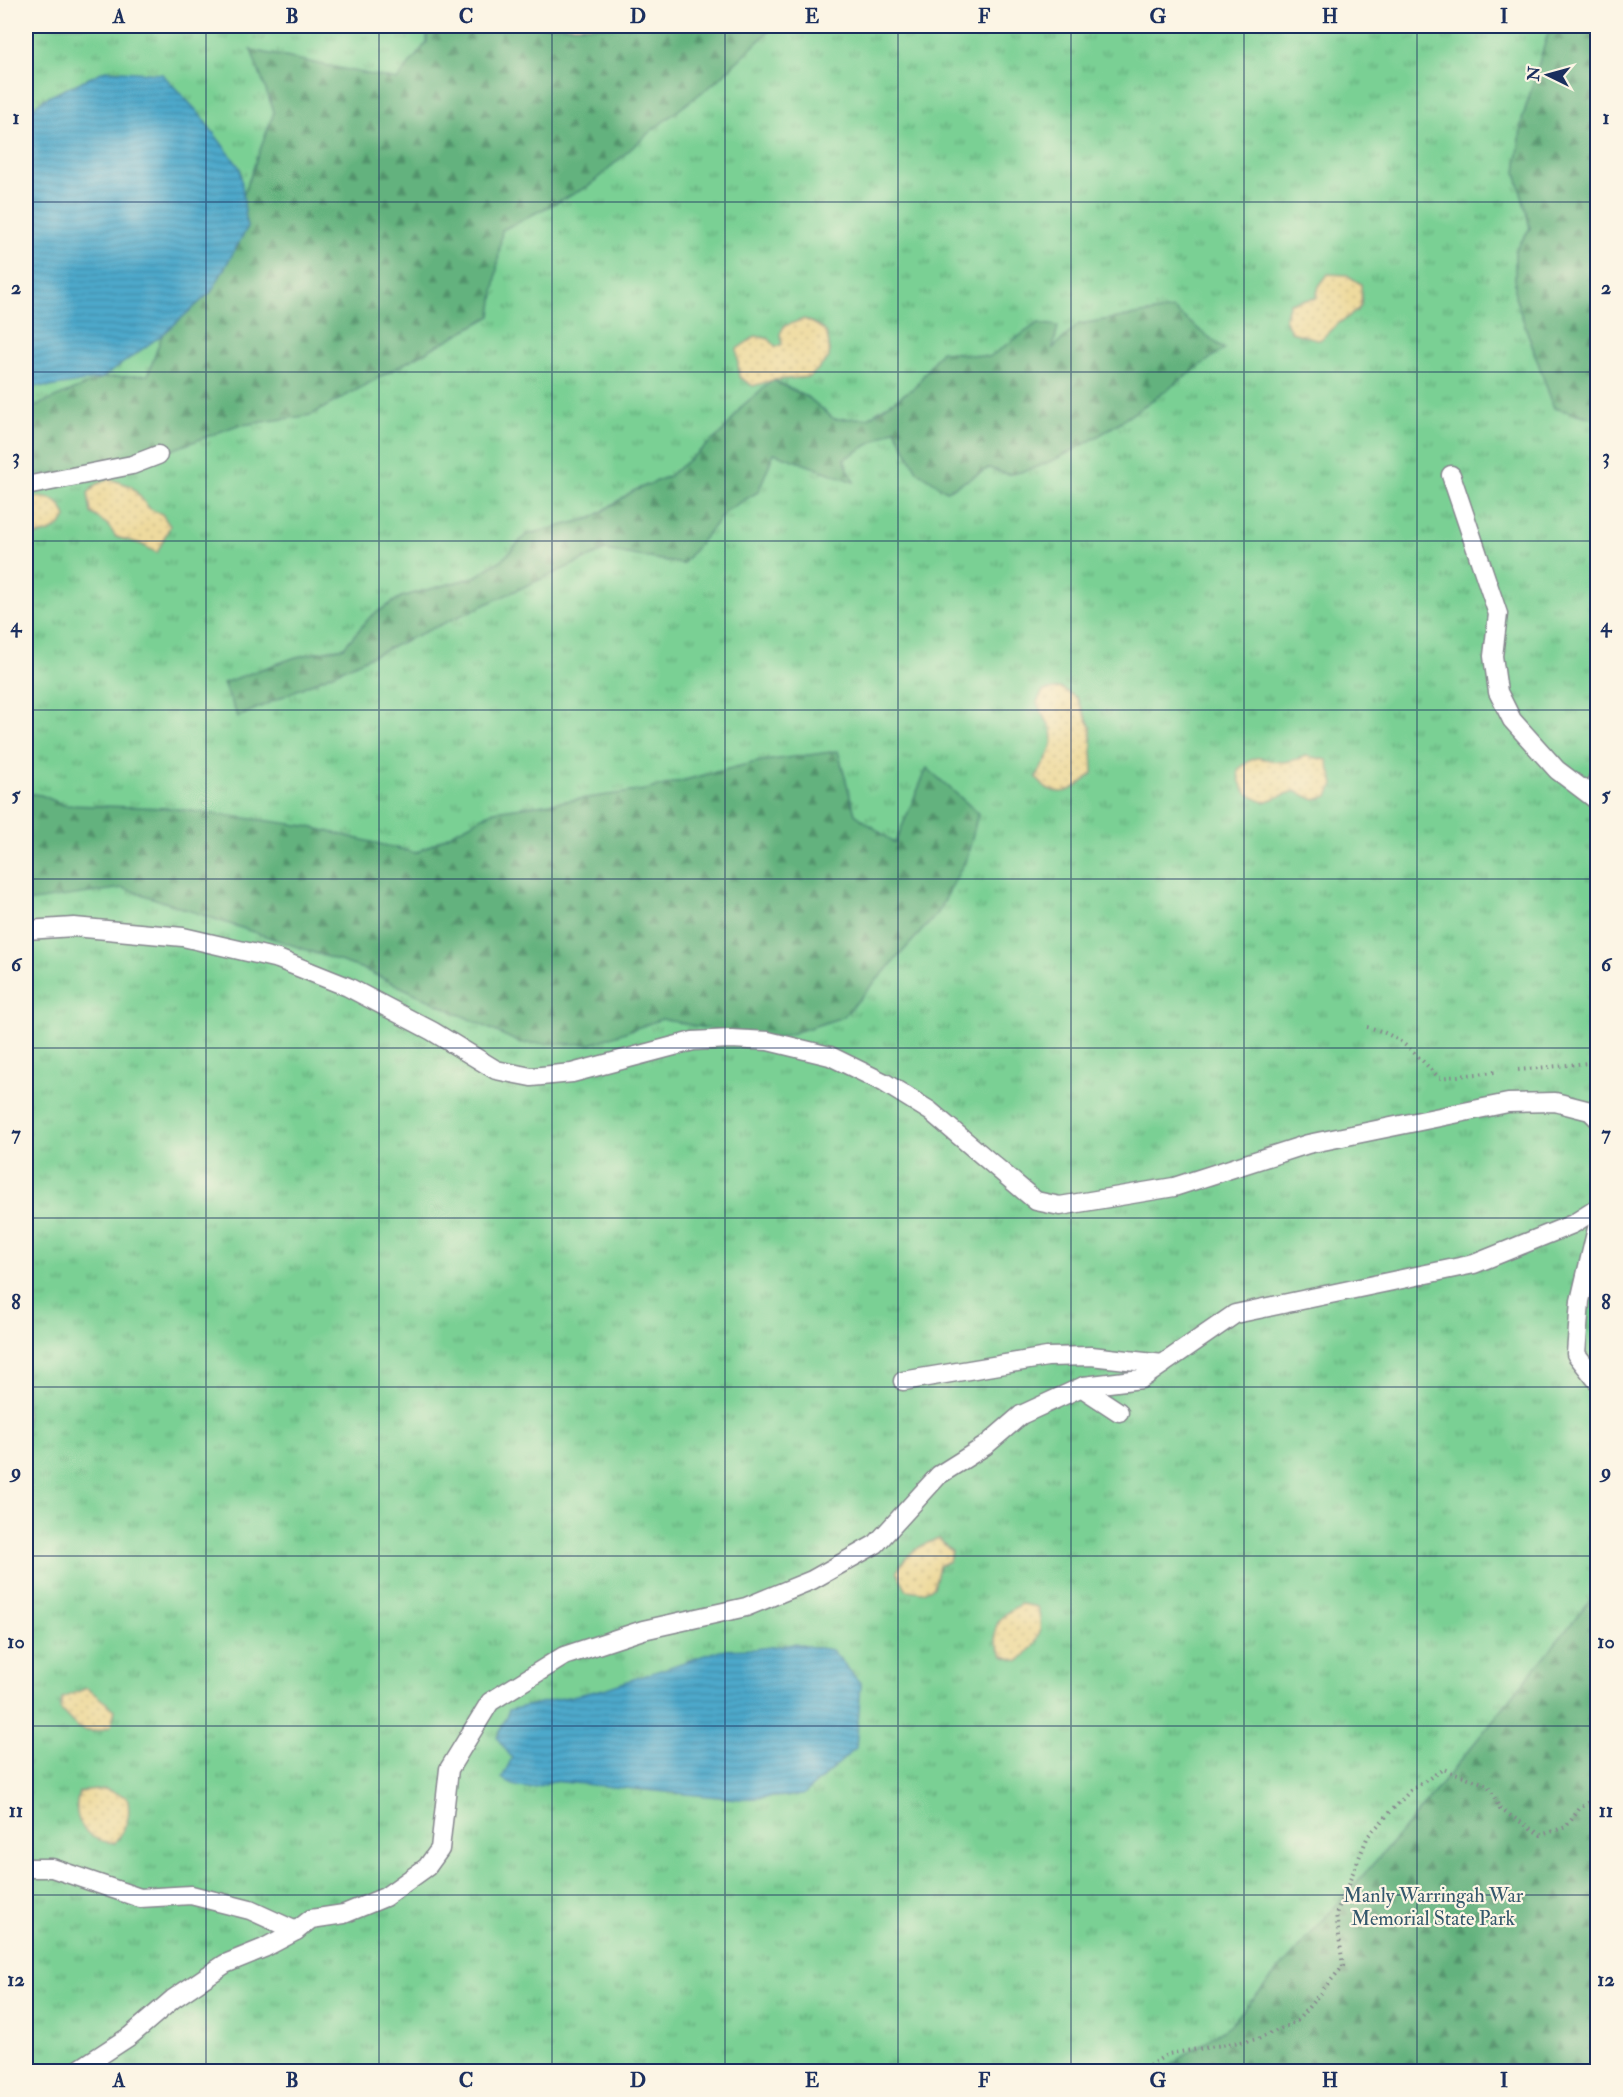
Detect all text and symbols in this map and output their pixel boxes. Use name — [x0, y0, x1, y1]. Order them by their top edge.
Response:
text: A — [112, 4, 126, 29]
text: B — [285, 4, 299, 29]
text: C — [459, 4, 473, 29]
text: D — [630, 4, 646, 29]
text: E — [805, 4, 820, 29]
text: F — [978, 4, 991, 29]
text: G — [1150, 4, 1167, 29]
text: H — [1322, 4, 1338, 29]
text: I — [1500, 4, 1508, 29]
north arrow — [1518, 45, 1578, 105]
text: N — [1523, 65, 1545, 83]
text: 1 — [12, 105, 20, 130]
text: 1 — [1602, 105, 1610, 130]
text: 2 — [11, 275, 21, 300]
text: 2 — [1601, 275, 1611, 300]
text: 3 — [12, 444, 20, 469]
text: 3 — [1602, 444, 1610, 469]
text: 4 — [10, 613, 23, 638]
text: 4 — [1600, 613, 1613, 638]
text: 5 — [12, 782, 22, 807]
text: 5 — [1602, 782, 1612, 807]
text: 6 — [11, 952, 23, 977]
text: 6 — [1601, 952, 1613, 977]
text: 7 — [11, 1121, 21, 1146]
text: 7 — [1601, 1121, 1611, 1146]
text: 8 — [11, 1290, 21, 1315]
text: 8 — [1601, 1290, 1611, 1315]
text: 9 — [9, 1459, 21, 1484]
text: 9 — [1599, 1459, 1611, 1484]
text: 10 — [7, 1629, 25, 1654]
text: 10 — [1597, 1629, 1615, 1654]
text: 11 — [9, 1798, 23, 1823]
text: 11 — [1599, 1798, 1613, 1823]
park label: Manly Warringah War Memorial State Park — [1343, 1883, 1524, 1931]
text: 12 — [7, 1967, 25, 1992]
text: 12 — [1597, 1967, 1615, 1992]
text: A — [112, 2068, 126, 2093]
text: B — [285, 2068, 299, 2093]
text: C — [459, 2068, 473, 2093]
text: D — [630, 2068, 646, 2093]
text: E — [805, 2068, 820, 2093]
text: F — [978, 2068, 991, 2093]
text: G — [1150, 2068, 1167, 2093]
text: H — [1322, 2068, 1338, 2093]
text: I — [1500, 2068, 1508, 2093]

